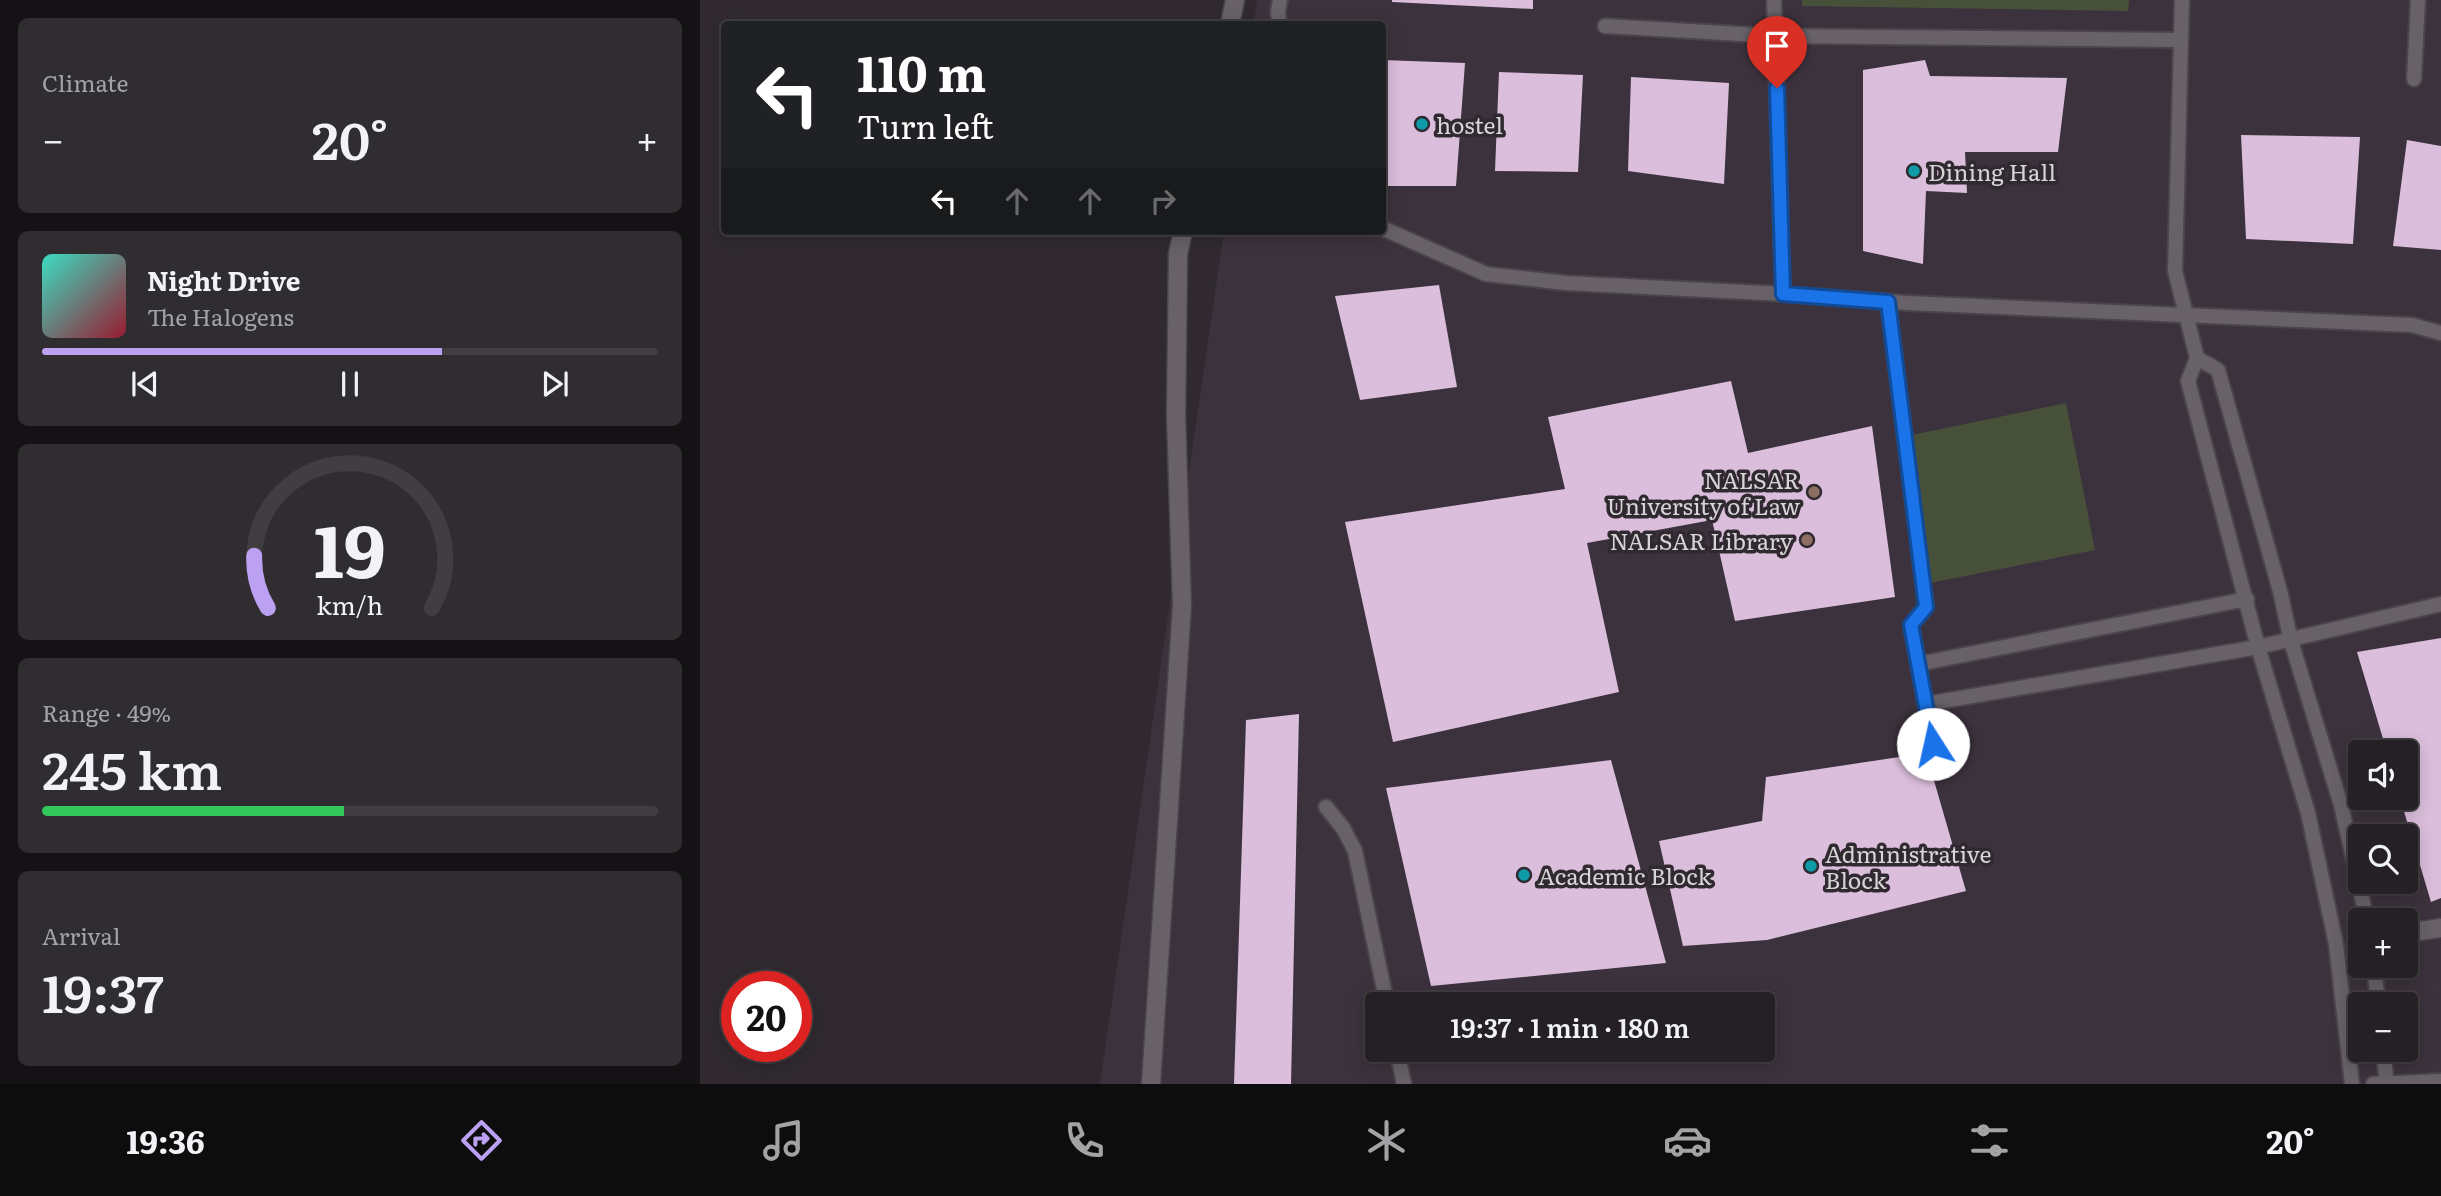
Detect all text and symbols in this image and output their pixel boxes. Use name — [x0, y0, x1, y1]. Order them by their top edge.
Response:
pin — [1747, 16, 1807, 88]
icon: arrive — [1758, 27, 1796, 65]
text: 110 m — [857, 34, 986, 107]
icon: left — [742, 49, 833, 140]
text: Climate — [42, 65, 128, 99]
text: 20° — [312, 99, 388, 176]
text: Turn left — [857, 101, 994, 149]
place label: hostel — [1436, 107, 1503, 141]
text: − — [42, 109, 64, 166]
text: + — [636, 109, 658, 166]
marker: hostel — [1414, 116, 1430, 132]
place label: Dining Hall — [1928, 154, 2056, 188]
marker: Dining Hall — [1906, 163, 1922, 179]
icon: left — [925, 182, 963, 220]
icon: ahead — [998, 182, 1036, 220]
icon: ahead — [1071, 182, 1109, 220]
icon: right — [1144, 182, 1182, 220]
text: Night Drive — [147, 260, 301, 299]
text: The Halogens — [147, 299, 294, 333]
icon: previous — [126, 365, 164, 403]
icon: pause — [331, 365, 369, 403]
icon: next — [536, 365, 574, 403]
place label: NALSAR University of Law — [1607, 462, 1800, 522]
marker: NALSAR University of Law — [1806, 484, 1822, 500]
text: 19 — [314, 492, 386, 600]
place label: NALSAR Library — [1609, 523, 1794, 557]
marker: NALSAR Library — [1799, 532, 1815, 548]
text: km/h — [317, 586, 383, 623]
text: Range · 49% — [42, 695, 171, 729]
position arrow — [1896, 707, 1970, 781]
text: 245 km — [42, 729, 222, 806]
map controls — [2348, 740, 2418, 1062]
button: sound — [2348, 740, 2418, 810]
button: search — [2348, 824, 2418, 894]
place label: Administrative Block — [1825, 836, 1991, 896]
place label: Academic Block — [1538, 858, 1713, 892]
marker: Administrative Block — [1803, 858, 1819, 874]
marker: Academic Block — [1516, 867, 1532, 883]
button: + — [2348, 908, 2418, 978]
text: Arrival — [42, 918, 121, 952]
text: 19:37 — [42, 952, 164, 1029]
speed limit sign: 20 — [721, 971, 812, 1062]
button: − — [2348, 992, 2418, 1062]
text: 19:37 · 1 min · 180 m — [1450, 1007, 1690, 1046]
text: 19:36 — [126, 1116, 205, 1164]
icon: directions — [457, 1116, 506, 1165]
icon: music — [759, 1116, 808, 1165]
icon: phone — [1060, 1116, 1109, 1165]
icon: climate — [1362, 1116, 1411, 1165]
icon: car — [1663, 1116, 1712, 1165]
icon: filters — [1965, 1116, 2014, 1165]
text: 20° — [2266, 1116, 2315, 1164]

